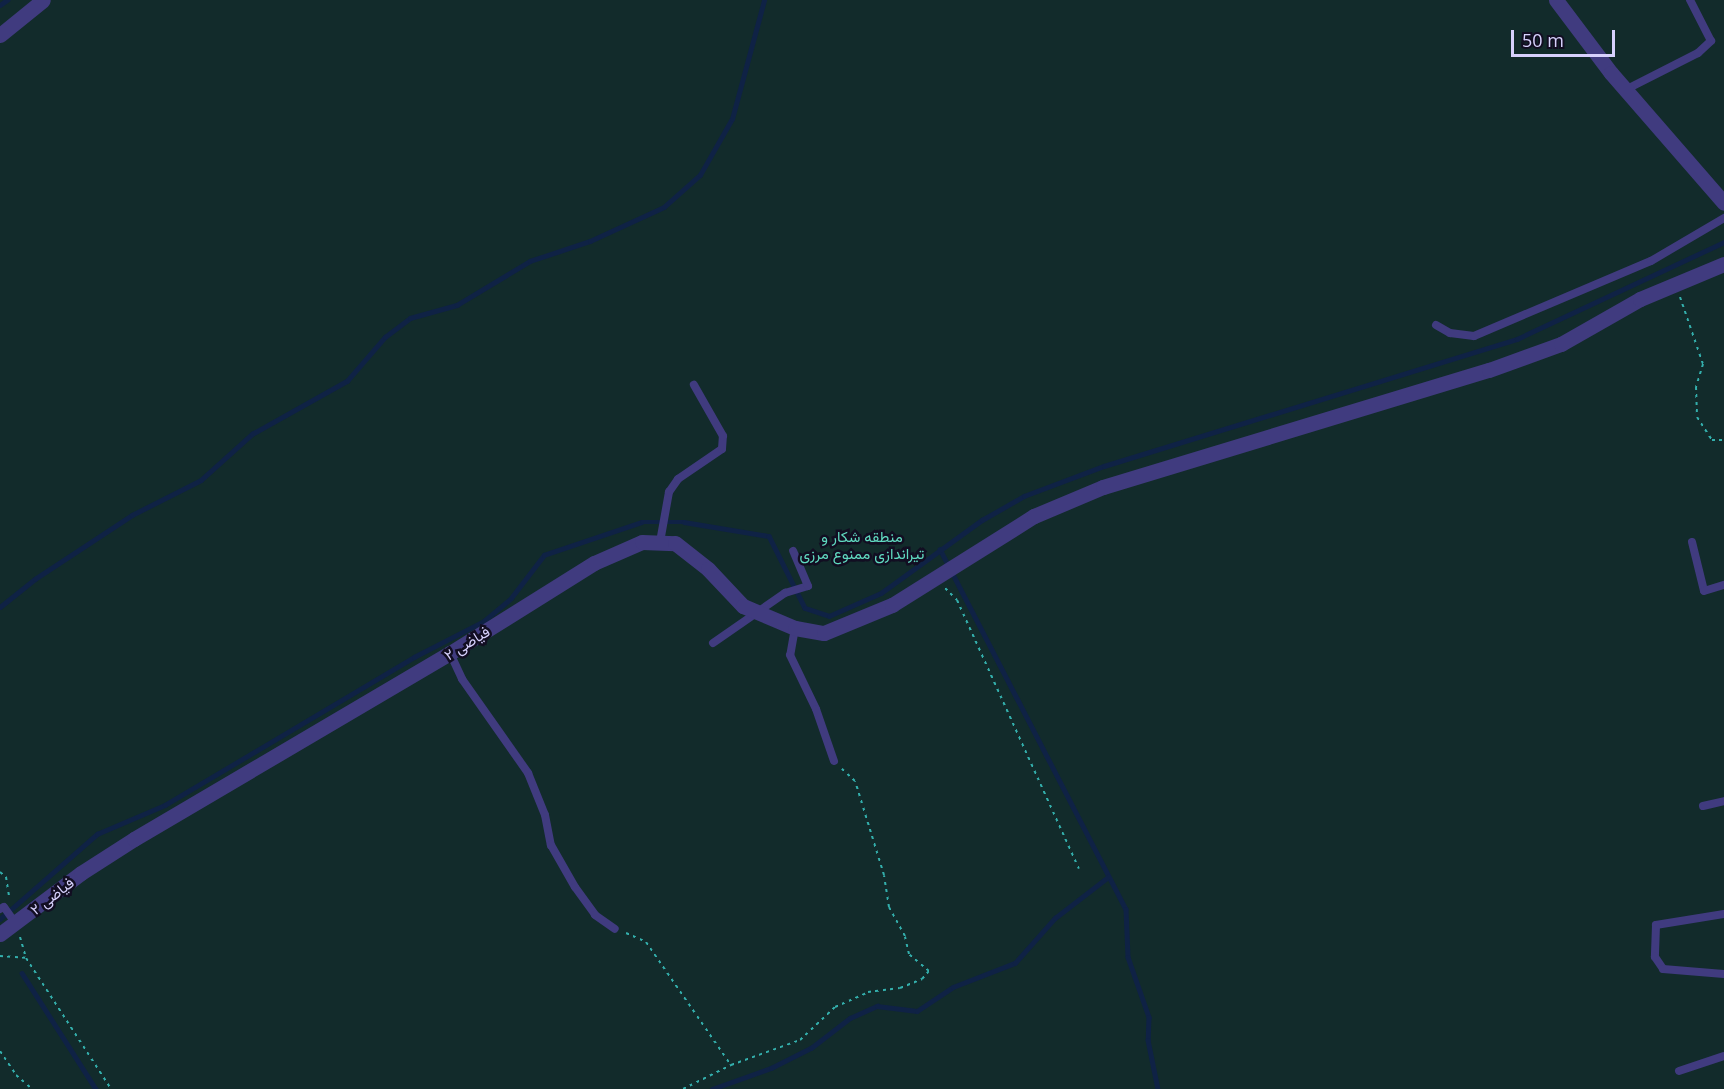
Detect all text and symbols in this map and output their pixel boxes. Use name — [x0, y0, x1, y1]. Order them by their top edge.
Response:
scale bar — [1514, 18, 1618, 56]
text: 50 m — [1522, 28, 1564, 52]
park label: منطقه شکار و تیراندازی ممنوع مرزی — [800, 527, 924, 562]
street label: فیاضی ۲ — [441, 622, 493, 664]
street label: فیاضی ۲ — [27, 873, 77, 919]

